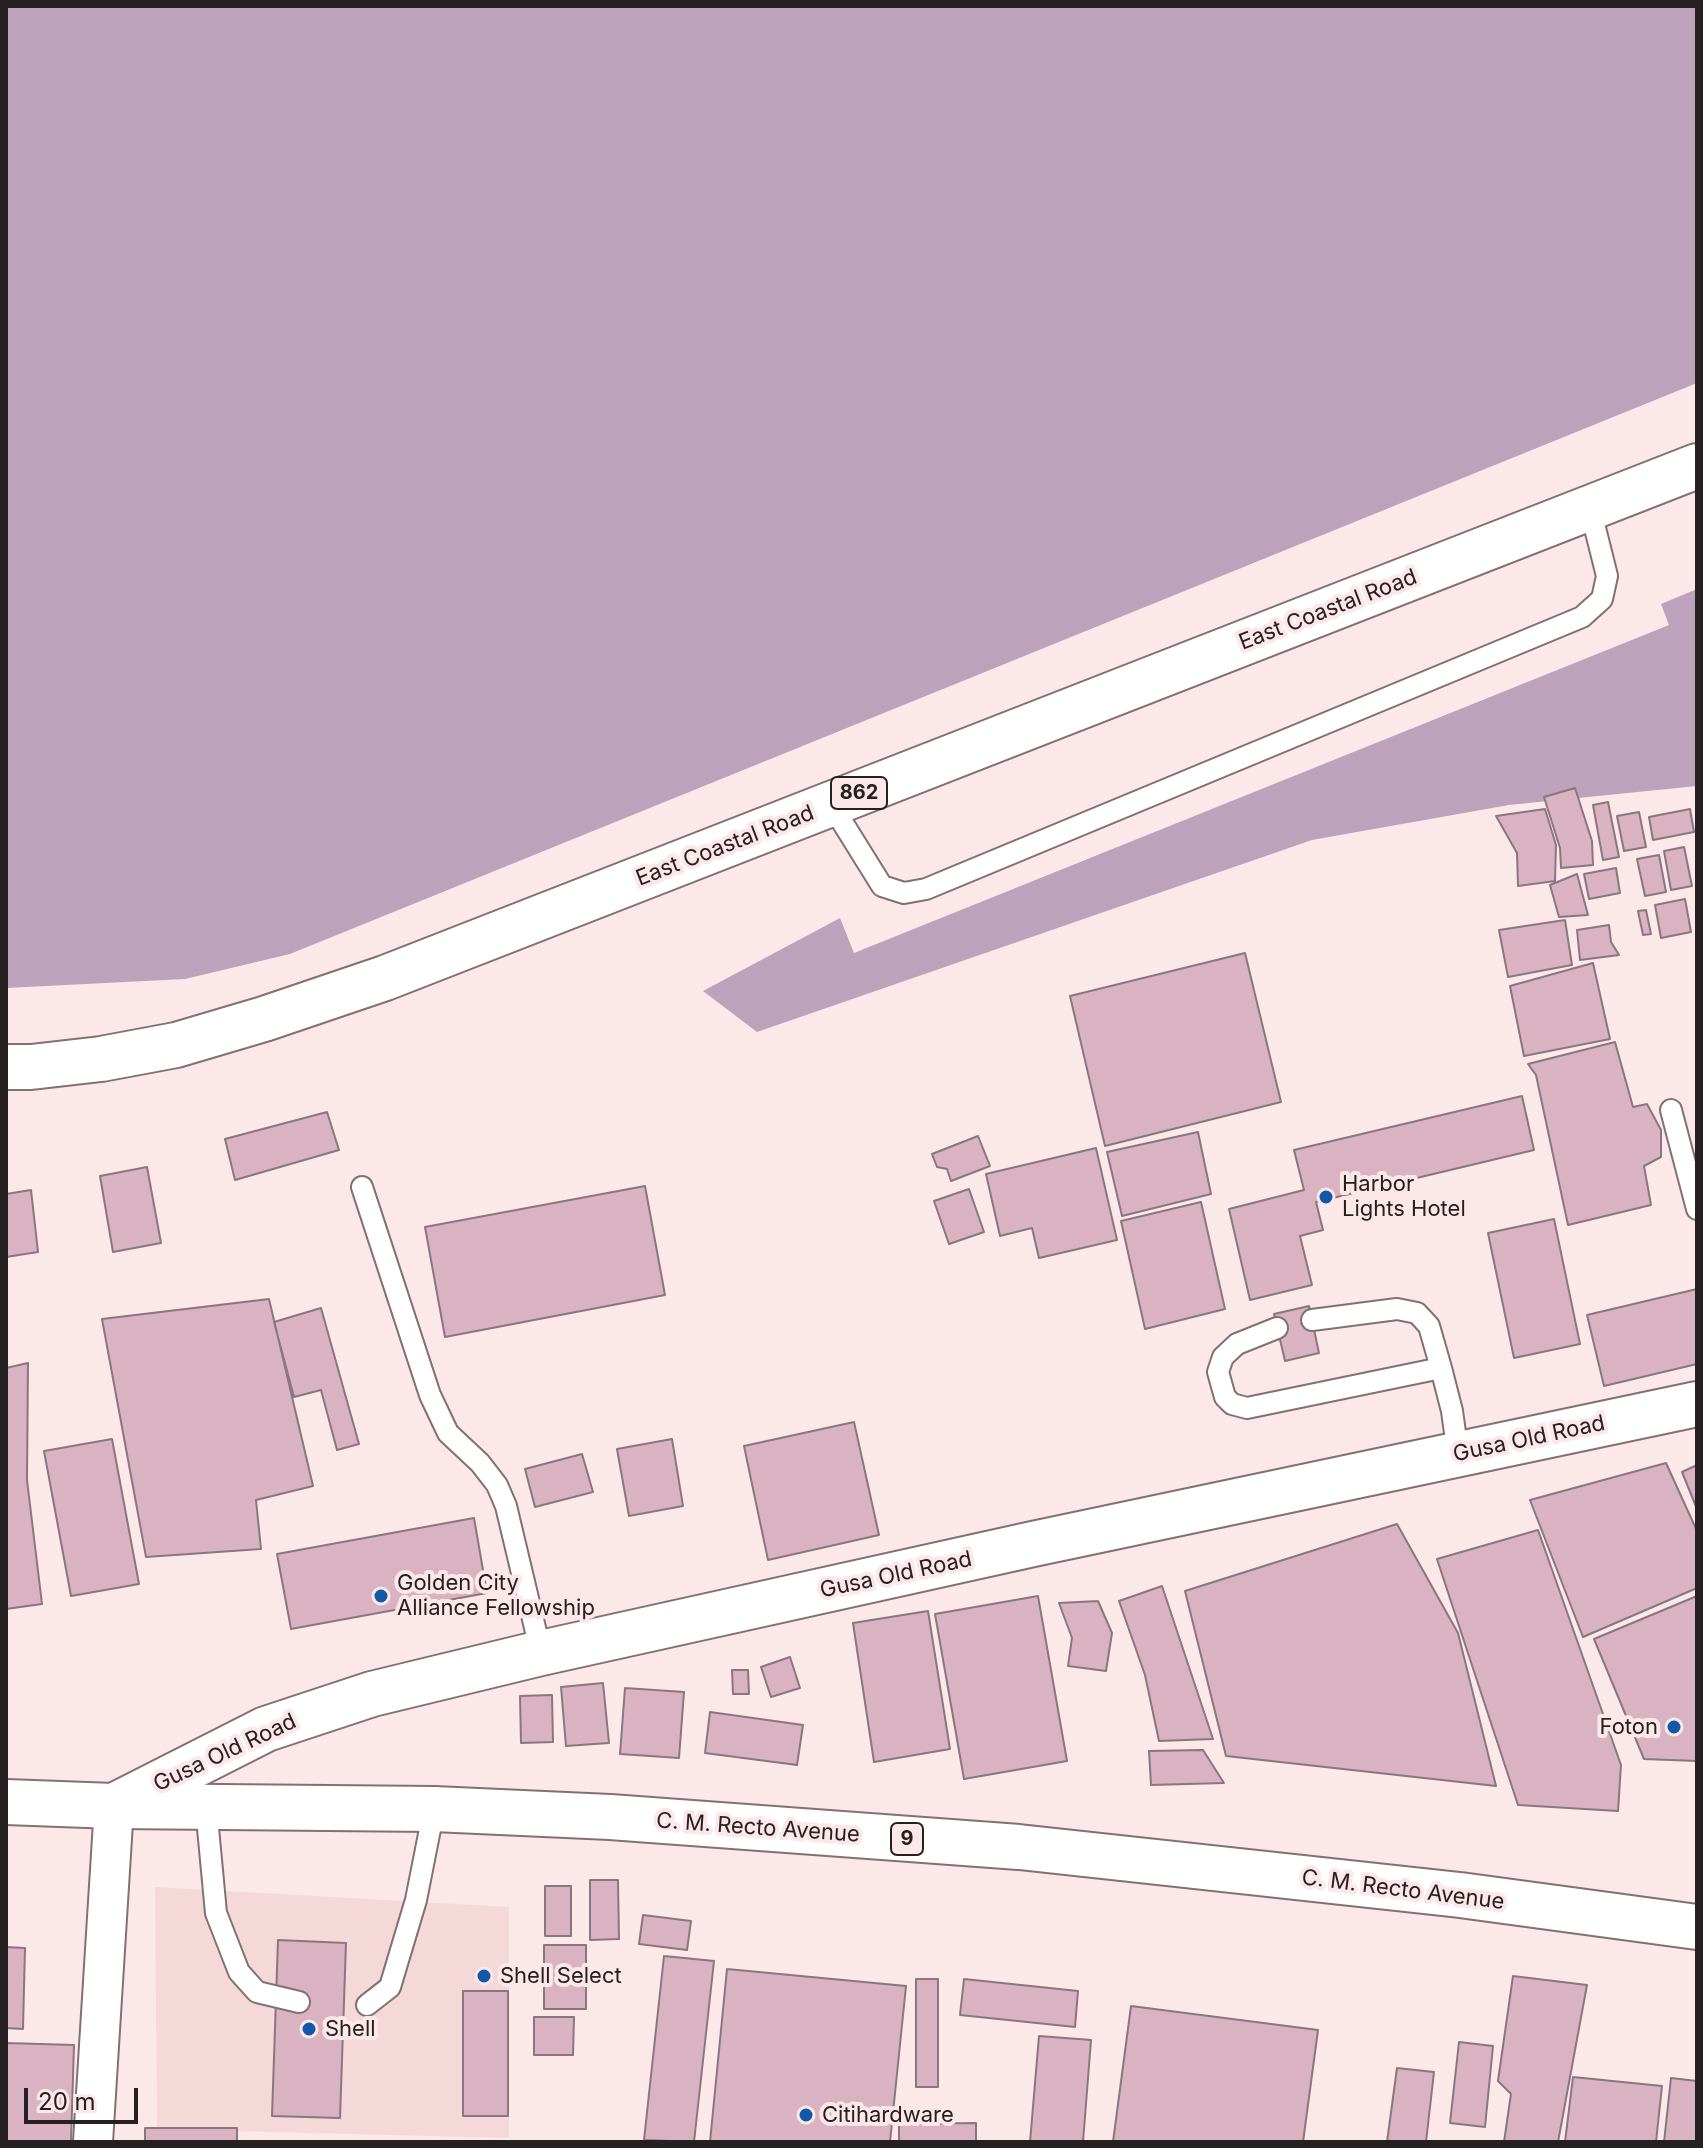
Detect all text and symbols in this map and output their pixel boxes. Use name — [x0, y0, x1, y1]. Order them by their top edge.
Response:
street label: East Coastal Road — [1235, 564, 1421, 656]
road number: 862 — [831, 777, 887, 809]
street label: East Coastal Road — [632, 800, 818, 892]
place label: Harbor Lights Hotel — [1342, 1171, 1466, 1222]
marker: Harbor Lights Hotel — [1317, 1188, 1335, 1206]
street label: Gusa Old Road — [1451, 1410, 1607, 1468]
street label: Gusa Old Road — [818, 1546, 974, 1604]
place label: Golden City Alliance Fellowship — [397, 1570, 595, 1622]
marker: Golden City Alliance Fellowship — [372, 1587, 390, 1605]
street label: Gusa Old Road — [149, 1708, 301, 1798]
place label: Foton — [1600, 1714, 1658, 1740]
marker: Foton — [1665, 1718, 1683, 1736]
street label: C. M. Recto Avenue — [655, 1808, 861, 1848]
road number: 9 — [891, 1823, 923, 1855]
street label: C. M. Recto Avenue — [1300, 1864, 1506, 1916]
place label: Shell Select — [500, 1963, 622, 1989]
marker: Shell Select — [475, 1967, 493, 1985]
place label: Shell — [325, 2016, 376, 2042]
marker: Shell — [300, 2020, 318, 2038]
scale bar — [28, 2072, 142, 2122]
text: 20 m — [38, 2087, 96, 2116]
place label: Citihardware — [822, 2102, 954, 2128]
marker: Citihardware — [797, 2106, 815, 2124]

